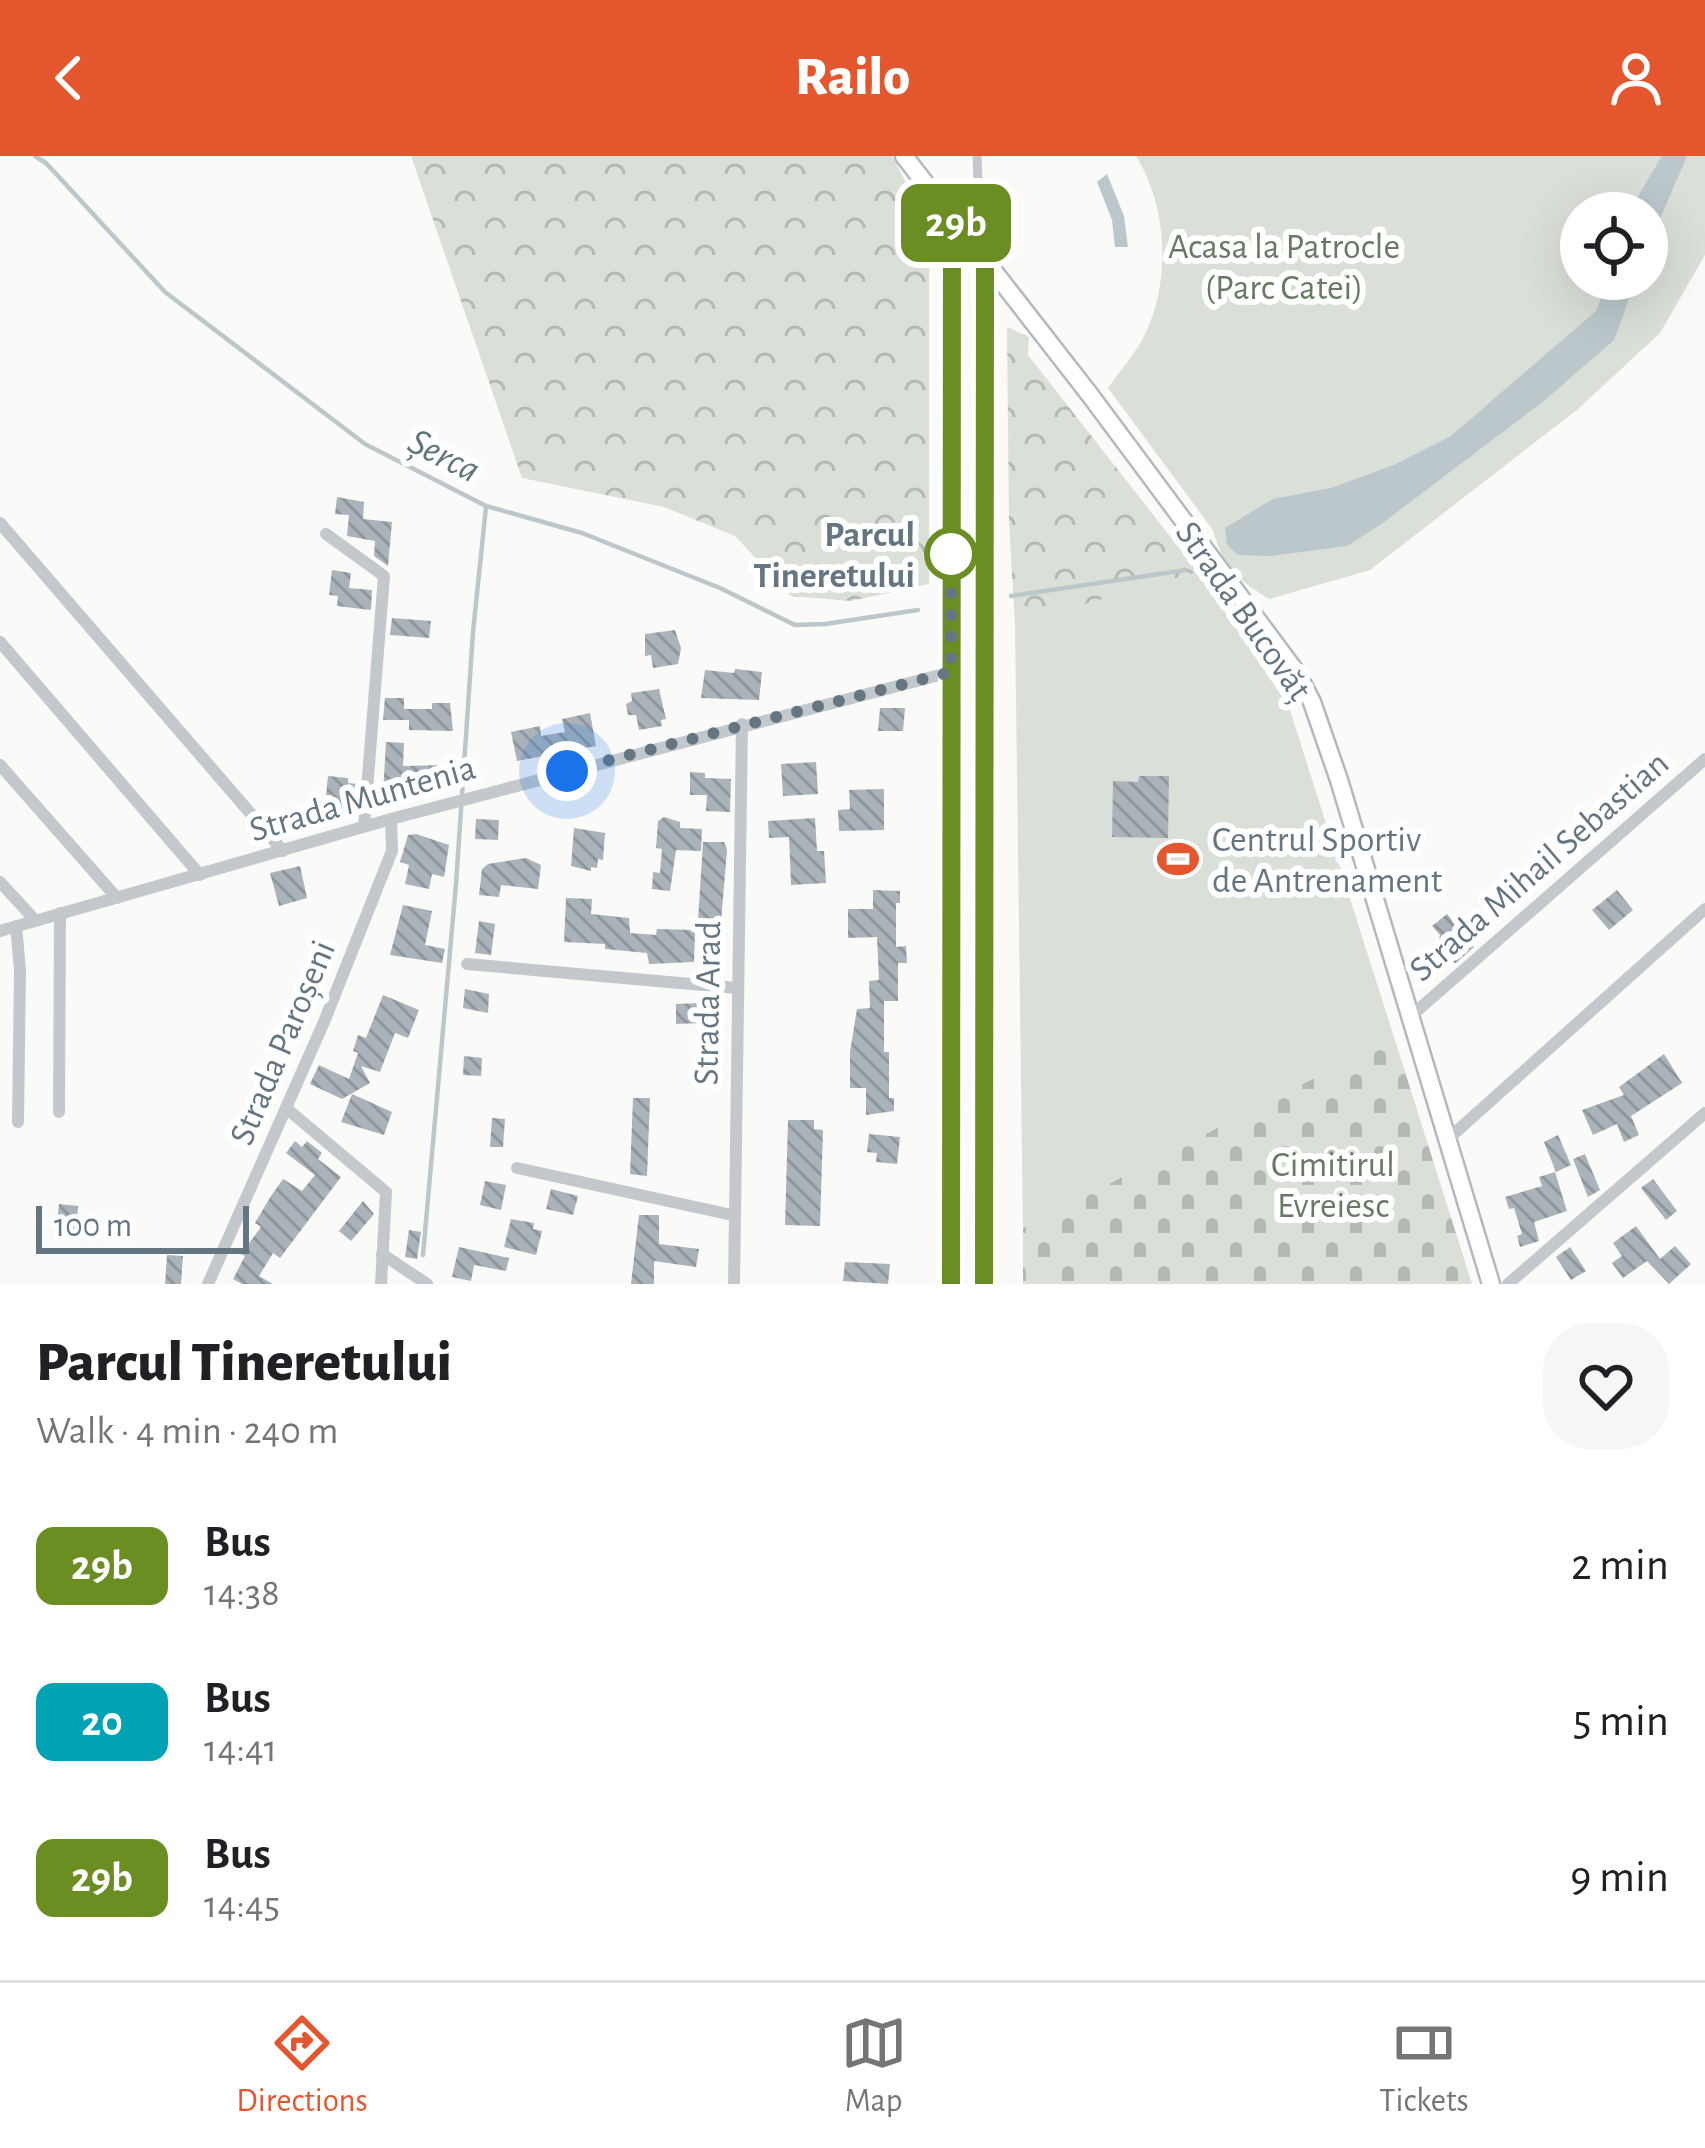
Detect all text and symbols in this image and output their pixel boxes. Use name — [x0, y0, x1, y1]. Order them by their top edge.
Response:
icon: back — [36, 45, 102, 111]
icon: person — [1603, 45, 1669, 111]
text: Railo — [795, 51, 910, 105]
line badge: 29b — [887, 184, 1025, 262]
map controls — [1560, 192, 1668, 300]
button: locate — [1560, 192, 1668, 300]
text: 29b — [925, 202, 987, 244]
park label: Acasa la Patrocle (Parc Catei) — [1168, 229, 1400, 306]
water label: Șerca — [401, 422, 486, 492]
street label: Strada Bucovăț — [1167, 515, 1318, 709]
place label: Parcul Tineretului — [753, 517, 915, 594]
marker: Parcul Tineretului — [926, 529, 976, 579]
your location — [537, 741, 597, 801]
street label: Strada Mihail Sebastian — [1403, 745, 1676, 988]
street label: Strada Muntenia — [245, 749, 480, 848]
place label: Centrul Sportiv de Antrenament — [1212, 822, 1443, 899]
sports icon: Centrul Sportiv de Antrenament — [1155, 836, 1201, 882]
street label: Strada Arad — [689, 920, 727, 1086]
street label: Strada Paroșeni — [224, 935, 344, 1151]
park label: Cimitirul Evreiesc — [1271, 1147, 1395, 1224]
scale bar — [36, 1200, 249, 1253]
text: 100 m — [54, 1210, 132, 1243]
button: heart — [1543, 1323, 1669, 1449]
text: Parcul Tineretului — [36, 1334, 452, 1391]
text: Walk · 4 min · 240 m — [36, 1412, 338, 1451]
text: Bus — [204, 1520, 271, 1565]
text: 2 min — [1571, 1543, 1669, 1588]
text: 29b — [71, 1545, 133, 1587]
text: 14:38 — [204, 1574, 280, 1613]
text: Bus — [204, 1676, 271, 1721]
text: 5 min — [1573, 1699, 1669, 1744]
text: 20 — [81, 1701, 123, 1743]
text: 14:41 — [204, 1730, 277, 1769]
text: Bus — [204, 1832, 271, 1877]
text: 9 min — [1570, 1855, 1669, 1900]
text: 29b — [71, 1857, 133, 1899]
text: 14:45 — [204, 1886, 280, 1925]
tab: Directions — [236, 2010, 368, 2122]
tab: Map — [841, 2010, 907, 2122]
tab: Tickets — [1379, 2010, 1469, 2122]

